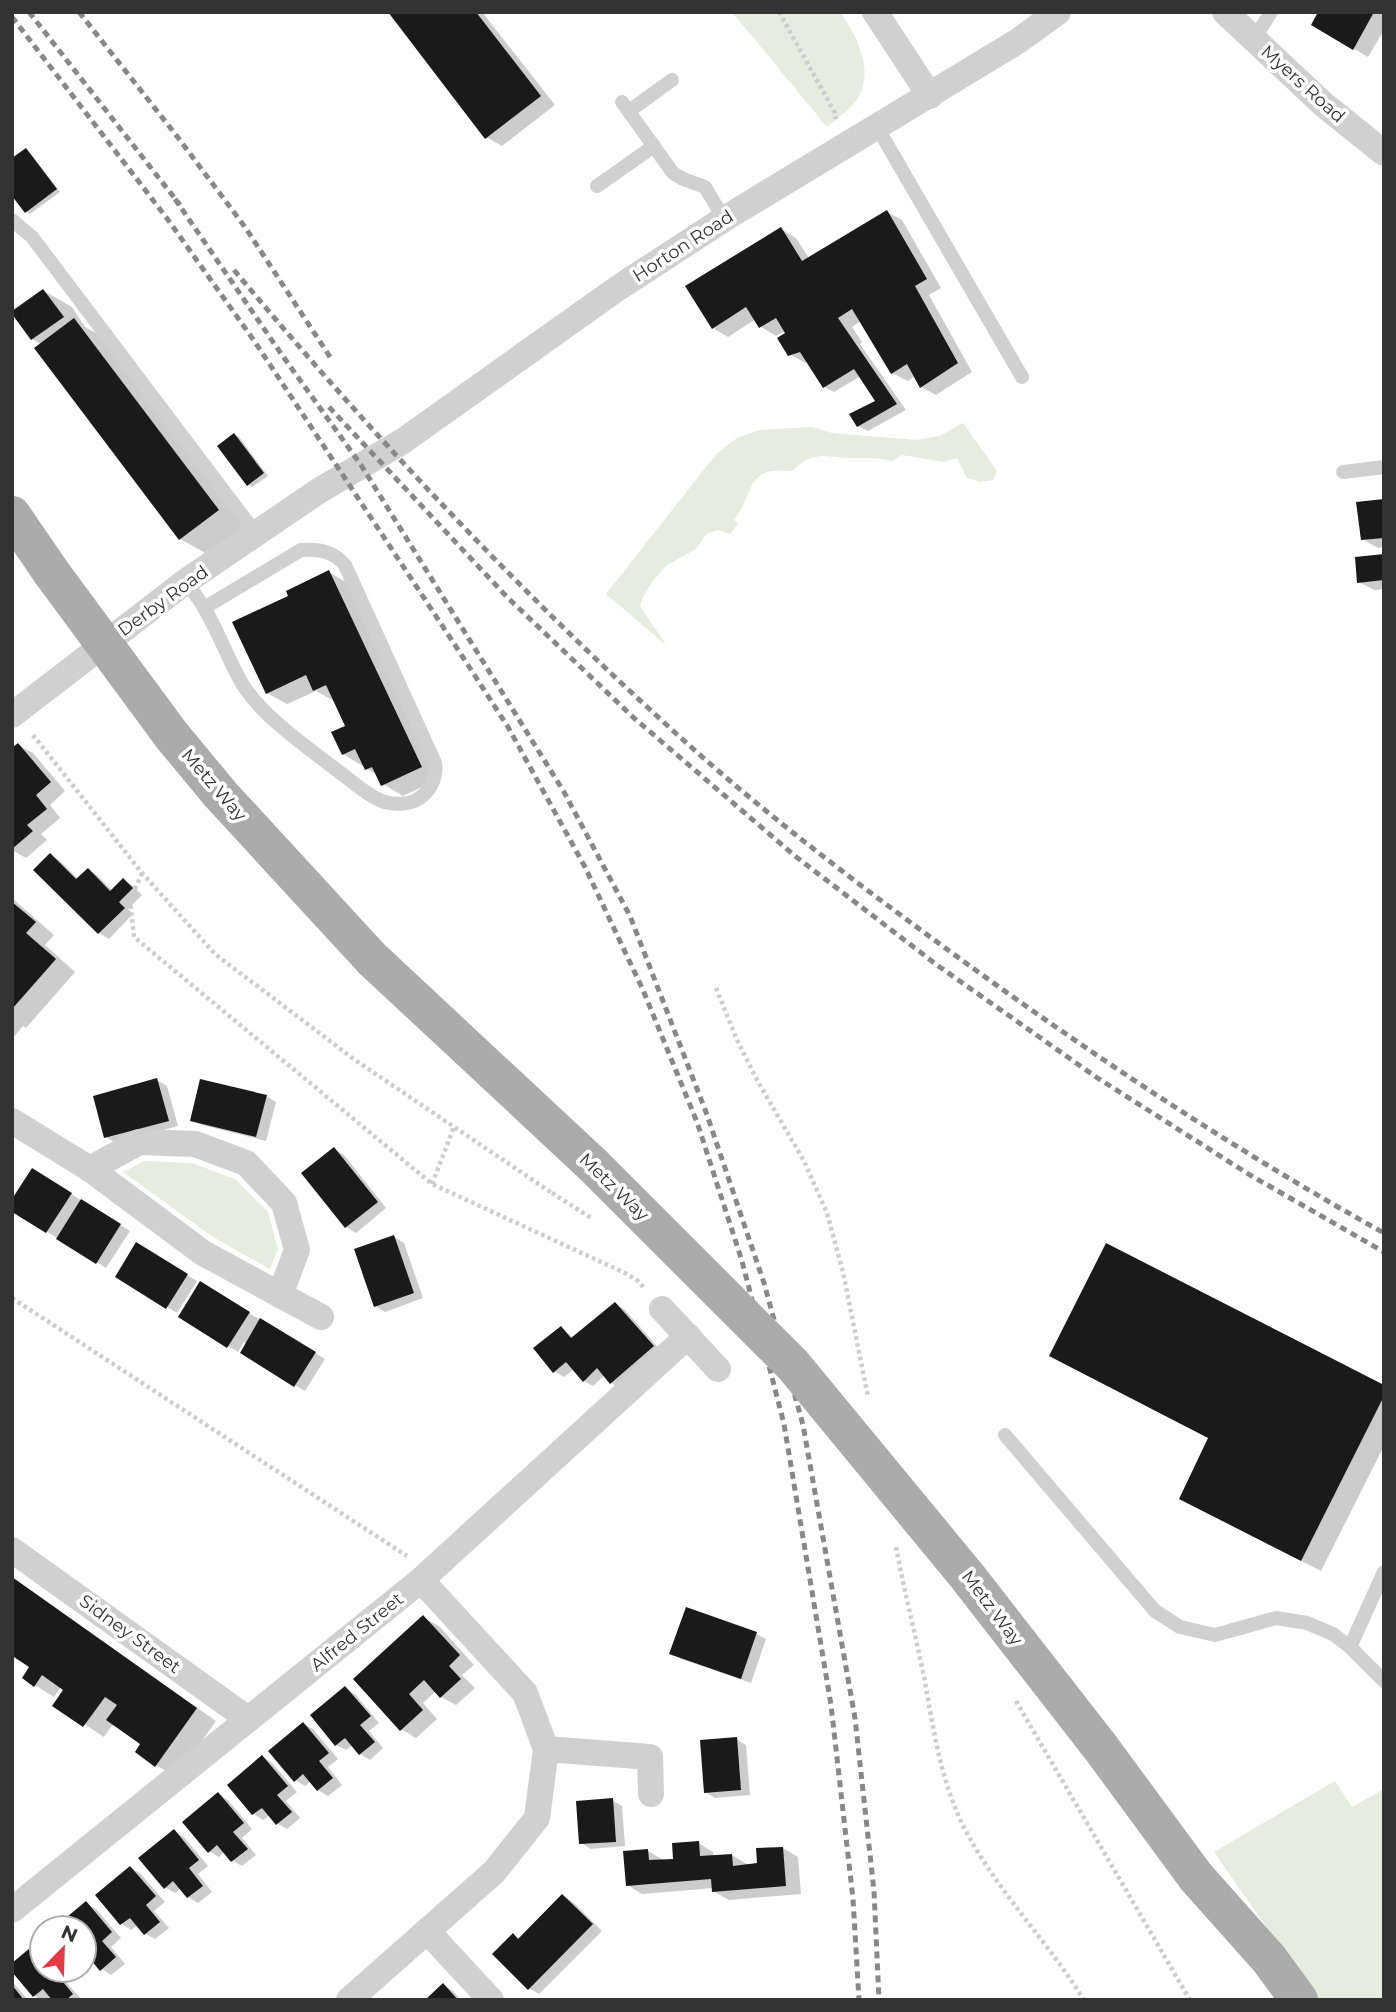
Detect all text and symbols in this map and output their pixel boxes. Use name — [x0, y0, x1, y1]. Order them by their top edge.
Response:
street label: Myers Road — [1257, 41, 1349, 127]
street label: Horton Road — [629, 205, 737, 287]
street label: Derby Road — [114, 561, 212, 641]
street label: Metz Way — [177, 744, 251, 826]
street label: Metz Way — [575, 1148, 654, 1226]
street label: Metz Way — [957, 1566, 1028, 1650]
street label: Alfred Street — [306, 1588, 408, 1676]
street label: Sidney Street — [75, 1590, 185, 1678]
north arrow — [28, 1914, 98, 1984]
text: N — [58, 1920, 81, 1947]

